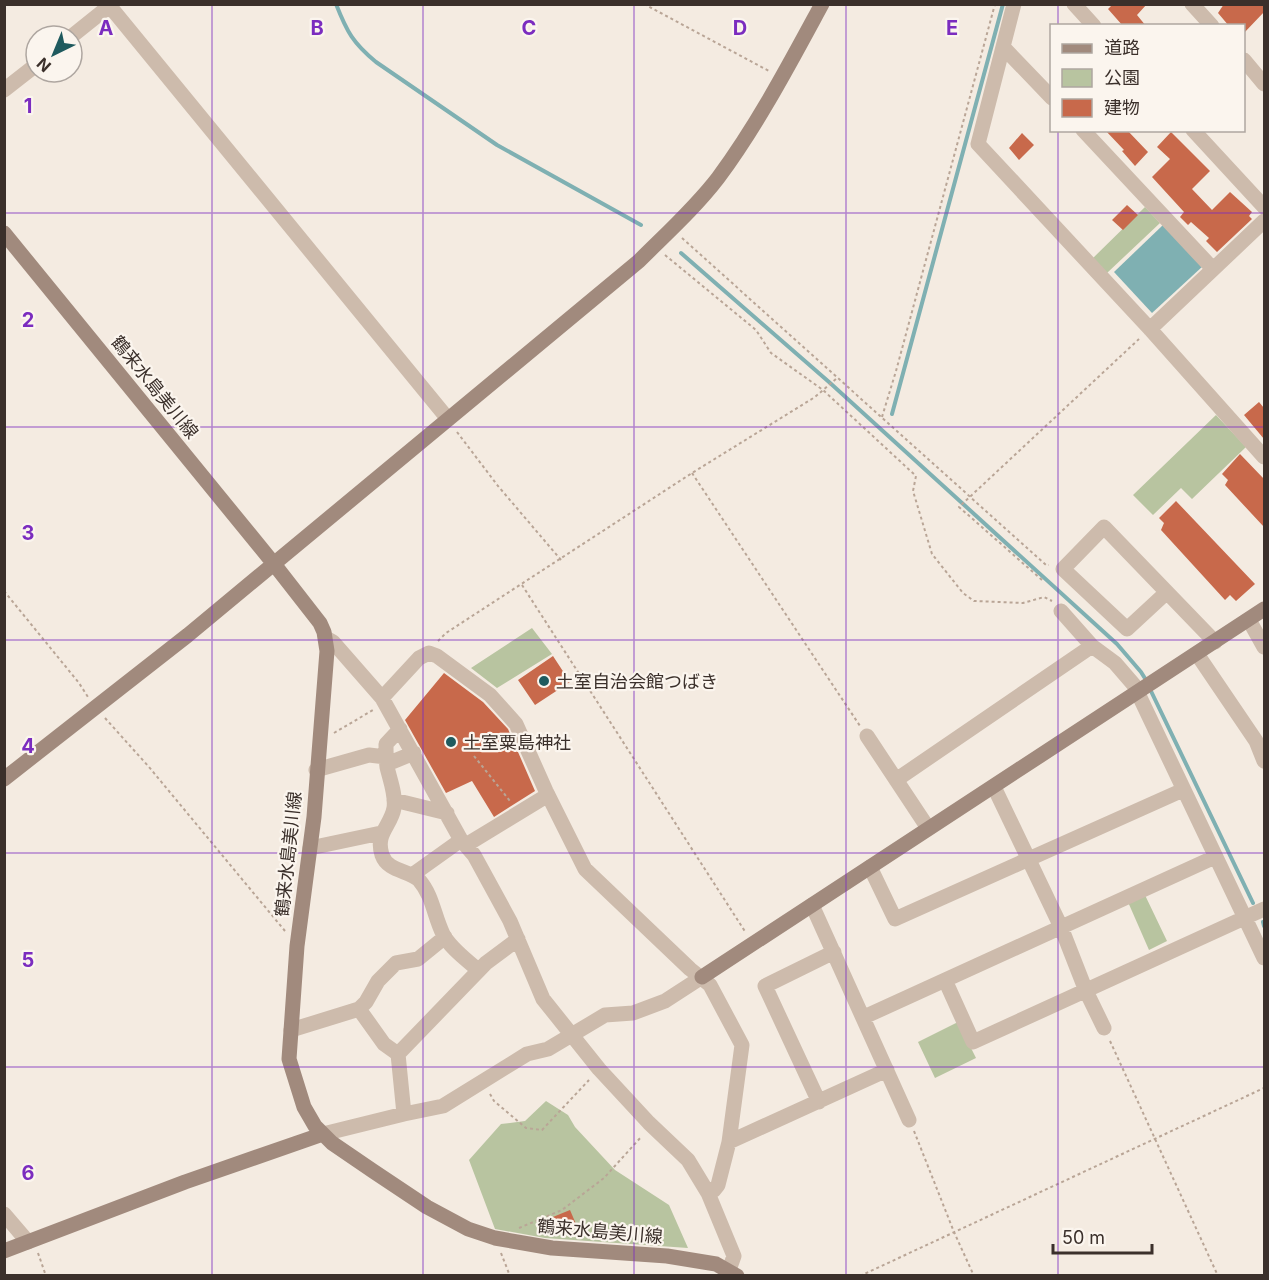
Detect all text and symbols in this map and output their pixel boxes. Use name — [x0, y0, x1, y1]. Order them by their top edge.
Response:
text: A — [99, 16, 114, 40]
text: B — [310, 16, 324, 40]
text: C — [522, 16, 536, 40]
text: D — [733, 16, 747, 40]
text: E — [946, 16, 958, 40]
north arrow — [24, 24, 84, 84]
legend — [1050, 24, 1245, 132]
text: 道路 — [1104, 37, 1140, 58]
text: N — [32, 53, 55, 76]
text: 公園 — [1104, 67, 1140, 88]
text: 1 — [24, 94, 32, 118]
text: 建物 — [1104, 97, 1140, 118]
text: 2 — [22, 308, 34, 332]
street label: 鶴来水島美川線 — [107, 331, 203, 443]
text: 3 — [22, 521, 34, 545]
place label: 土室自治会館つばき — [556, 671, 718, 692]
marker: 土室自治会館つばき — [537, 674, 551, 688]
place label: 土室粟島神社 — [463, 732, 571, 753]
text: 4 — [21, 734, 35, 758]
marker: 土室粟島神社 — [444, 735, 458, 749]
street label: 鶴来水島美川線 — [271, 790, 305, 918]
text: 5 — [22, 948, 34, 972]
text: 6 — [22, 1161, 35, 1185]
street label: 鶴来水島美川線 — [536, 1215, 664, 1247]
scale bar — [1053, 1217, 1152, 1255]
text: 50 m — [1062, 1227, 1105, 1248]

